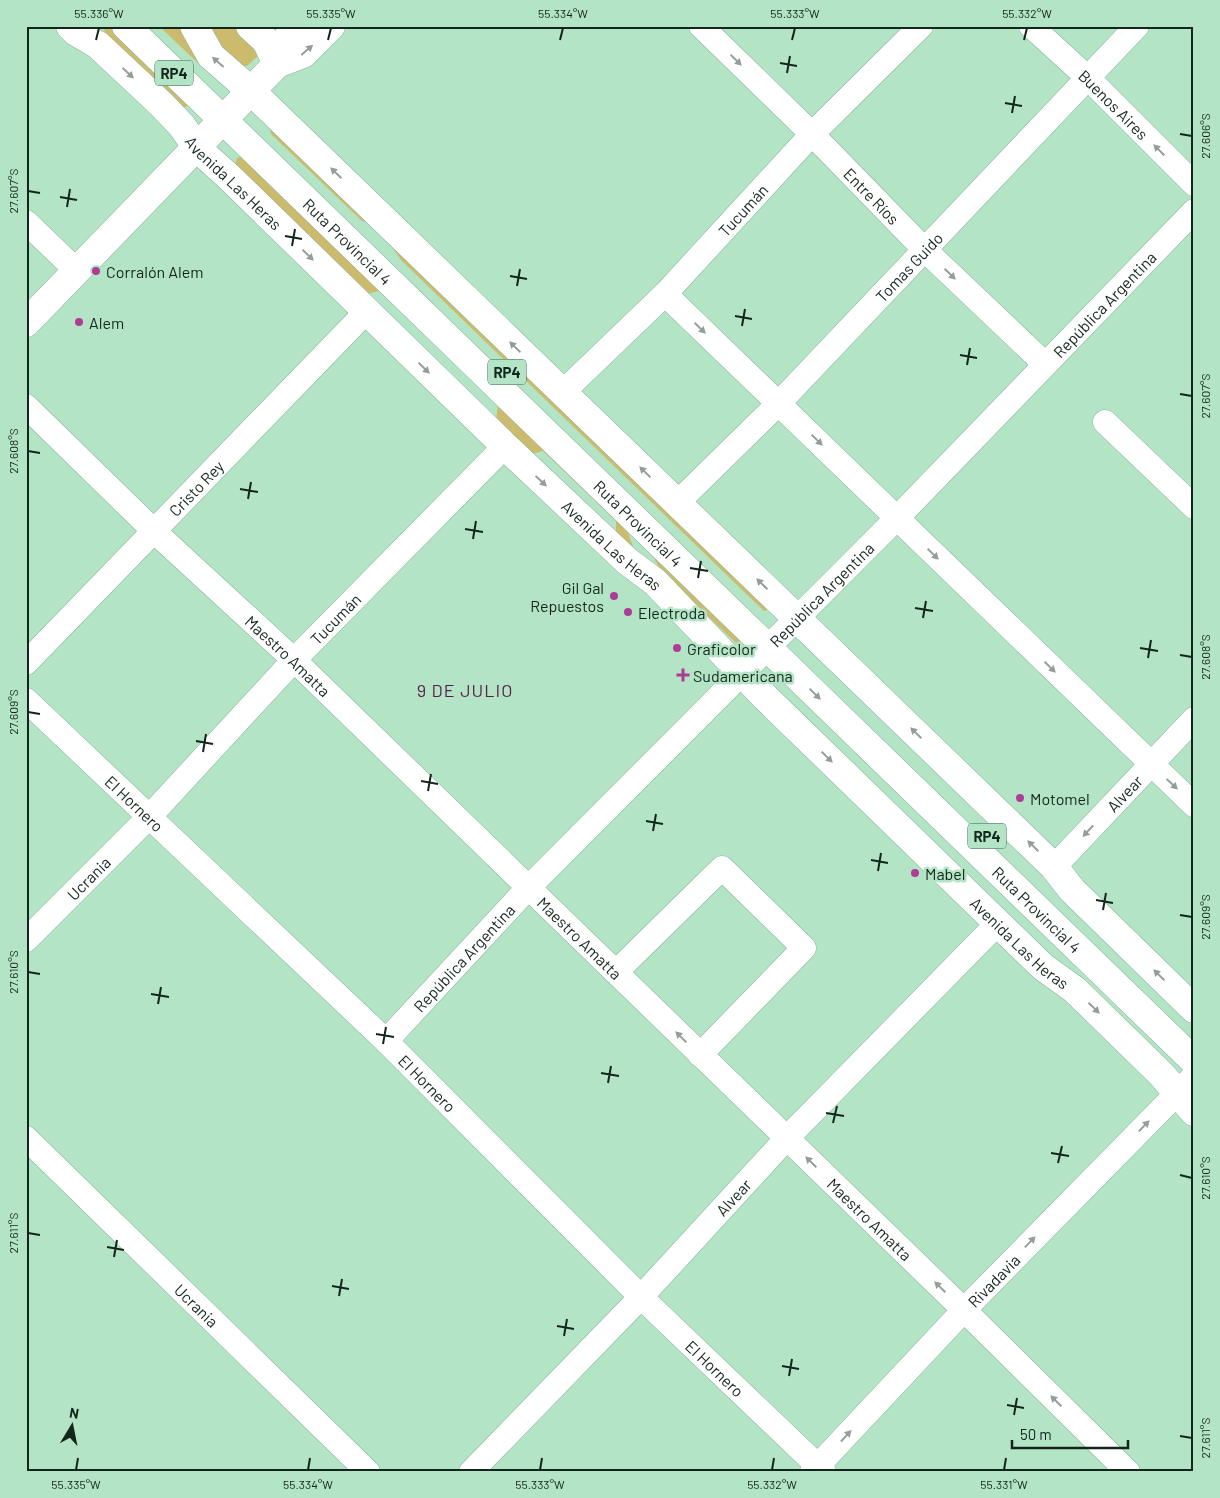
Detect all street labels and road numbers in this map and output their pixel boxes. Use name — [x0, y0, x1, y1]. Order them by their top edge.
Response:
road number: RP4 — [155, 60, 193, 86]
street label: Buenos Aires — [1075, 65, 1153, 143]
street label: Avenida Las Heras — [182, 132, 286, 233]
street label: Entre Ríos — [840, 164, 904, 228]
street label: Tucumán — [714, 180, 771, 240]
street label: Ruta Provincial 4 — [300, 194, 396, 288]
street label: Tomas Guido — [871, 228, 946, 305]
street label: República Argentina — [1049, 247, 1159, 361]
road number: RP4 — [488, 360, 526, 384]
street label: Cristo Rey — [164, 455, 227, 520]
street label: Ruta Provincial 4 — [591, 476, 687, 570]
street label: Avenida Las Heras — [559, 496, 667, 593]
street label: República Argentina — [765, 538, 877, 650]
street label: Tucumán — [306, 589, 364, 648]
street label: Maestro Amatta — [242, 611, 335, 700]
street label: El Hornero — [102, 771, 168, 835]
street label: Alvear — [1102, 771, 1146, 815]
road number: RP4 — [968, 824, 1006, 848]
street label: Ucrania — [63, 852, 114, 903]
street label: Ruta Provincial 4 — [989, 862, 1085, 956]
street label: Maestro Amatta — [534, 892, 626, 983]
street label: Avenida Las Heras — [967, 893, 1073, 992]
street label: República Argentina — [409, 900, 518, 1015]
street label: El Hornero — [395, 1050, 460, 1116]
street label: Alvear — [711, 1174, 755, 1219]
street label: Maestro Amatta — [824, 1174, 916, 1264]
street label: Rivadavia — [963, 1250, 1023, 1310]
street label: Ucrania — [171, 1279, 223, 1331]
street label: El Hornero — [682, 1336, 748, 1400]

